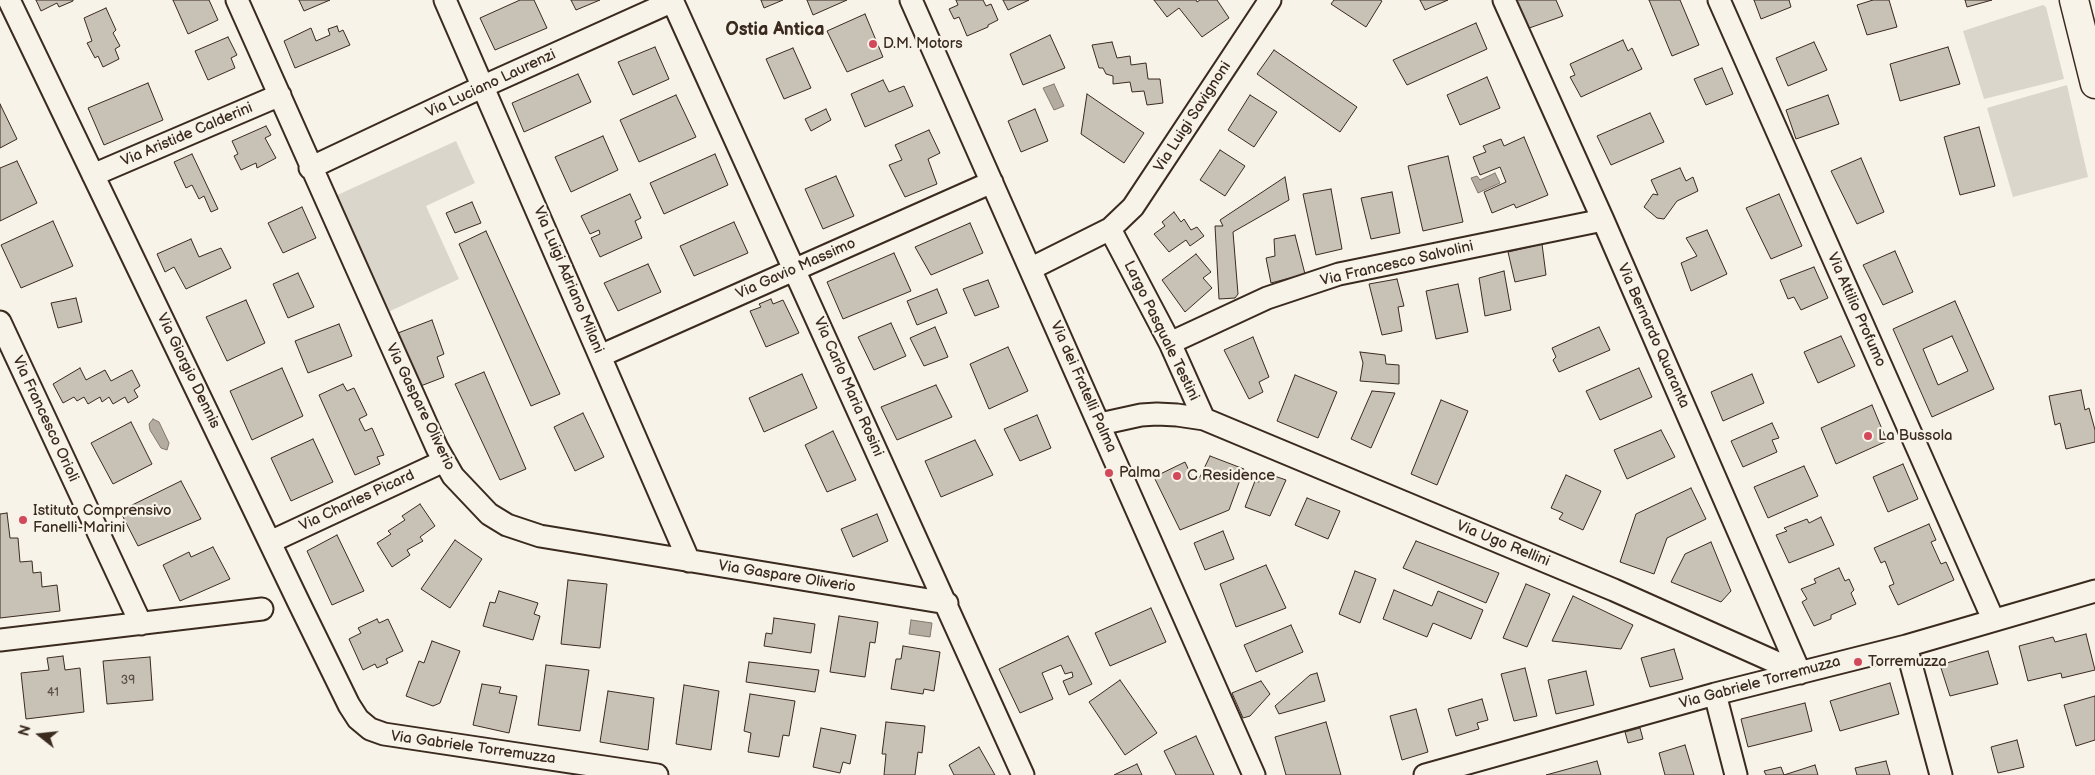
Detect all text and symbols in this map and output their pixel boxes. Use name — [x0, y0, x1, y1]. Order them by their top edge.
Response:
district label: Ostia Antica — [726, 19, 824, 41]
place label: D.M. Motors — [883, 35, 963, 53]
marker: D.M. Motors — [867, 38, 879, 50]
street label: Via Luciano Laurenzi — [423, 46, 559, 122]
street label: Via Luigi Savignoni — [1151, 58, 1235, 176]
street label: Via Aristide Calderini — [118, 99, 256, 171]
street label: Via Luigi Adriano Milani — [529, 204, 607, 356]
street label: Via Gavio Massimo — [733, 235, 859, 303]
street label: Via Francesco Salvolini — [1319, 238, 1475, 290]
street label: Via Attilio Profumo — [1823, 250, 1889, 370]
street label: Largo Pasquale Testini — [1119, 258, 1203, 404]
street label: Via Bernardo Quaranta — [1613, 261, 1693, 411]
street label: Via Giorgio Dennis — [152, 310, 224, 432]
street label: Via Carlo Maria Rosini — [809, 315, 887, 459]
street label: Via dei Fratelli Palma — [1046, 319, 1120, 455]
street label: Via Gaspare Oliverio — [381, 341, 459, 473]
street label: Via Francesco Orioli — [8, 353, 82, 485]
place label: La Bussola — [1878, 427, 1952, 445]
marker: La Bussola — [1862, 430, 1874, 442]
place label: Palma — [1119, 464, 1161, 482]
street label: Via Charles Picard — [297, 466, 417, 536]
marker: Palma — [1103, 467, 1115, 479]
place label: C Residence — [1187, 467, 1275, 485]
marker: C Residence — [1171, 470, 1183, 482]
place label: Istituto Comprensivo Fanelli-Marini — [33, 502, 172, 537]
marker: Istituto Comprensivo Fanelli-Marini — [17, 514, 29, 526]
street label: Via Ugo Rellini — [1454, 517, 1552, 571]
street label: Via Gaspare Oliverio — [717, 557, 857, 597]
street label: Via Gabriele Torremuzza — [1677, 653, 1843, 713]
place label: Torremuzza — [1868, 653, 1947, 671]
marker: Torremuzza — [1852, 656, 1864, 668]
house number: 39 — [121, 674, 135, 688]
house number: 41 — [47, 686, 59, 700]
north arrow — [15, 710, 65, 760]
text: N — [15, 723, 35, 738]
street label: Via Gabriele Torremuzza — [389, 728, 557, 768]

